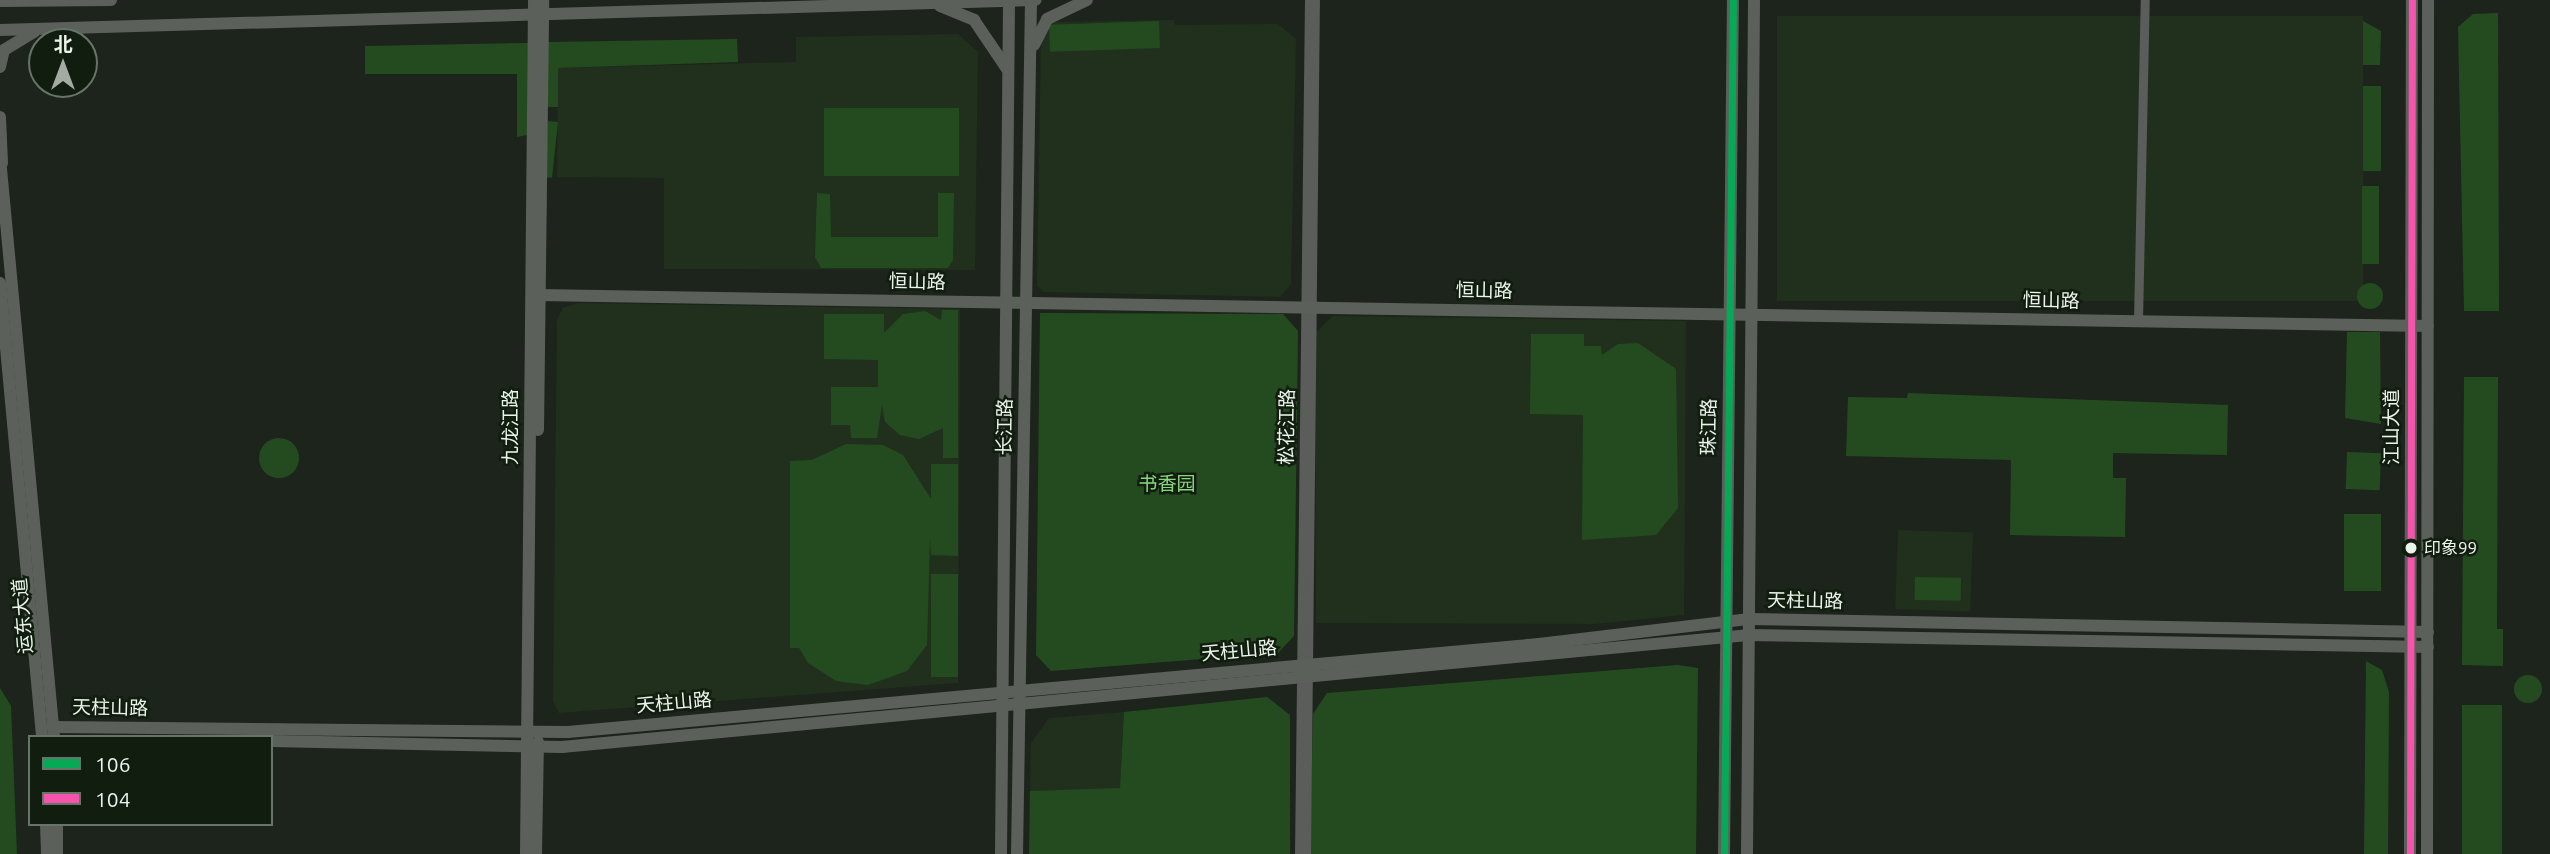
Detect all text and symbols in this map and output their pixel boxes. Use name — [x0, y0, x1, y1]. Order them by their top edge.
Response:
north arrow — [28, 28, 98, 98]
text: 北 — [53, 33, 73, 55]
street label: 恒山路 — [888, 270, 946, 294]
street label: 恒山路 — [1455, 279, 1513, 303]
street label: 恒山路 — [2022, 289, 2080, 313]
street label: 九龙江路 — [500, 389, 522, 465]
street label: 松花江路 — [1275, 389, 1299, 465]
street label: 江山大道 — [2381, 389, 2403, 465]
street label: 长江路 — [993, 398, 1017, 456]
street label: 珠江路 — [1697, 398, 1721, 456]
park label: 书香园 — [1139, 473, 1195, 495]
place label: 印象99 — [2424, 538, 2477, 558]
marker: 印象99 — [2404, 541, 2418, 555]
street label: 运东大道 — [8, 577, 38, 655]
street label: 天柱山路 — [1767, 589, 1843, 613]
street label: 天柱山路 — [1200, 636, 1278, 666]
street label: 天柱山路 — [635, 688, 713, 718]
street label: 天柱山路 — [72, 696, 148, 720]
legend — [28, 735, 273, 826]
text: 106 — [95, 752, 131, 776]
text: 104 — [95, 787, 131, 811]

